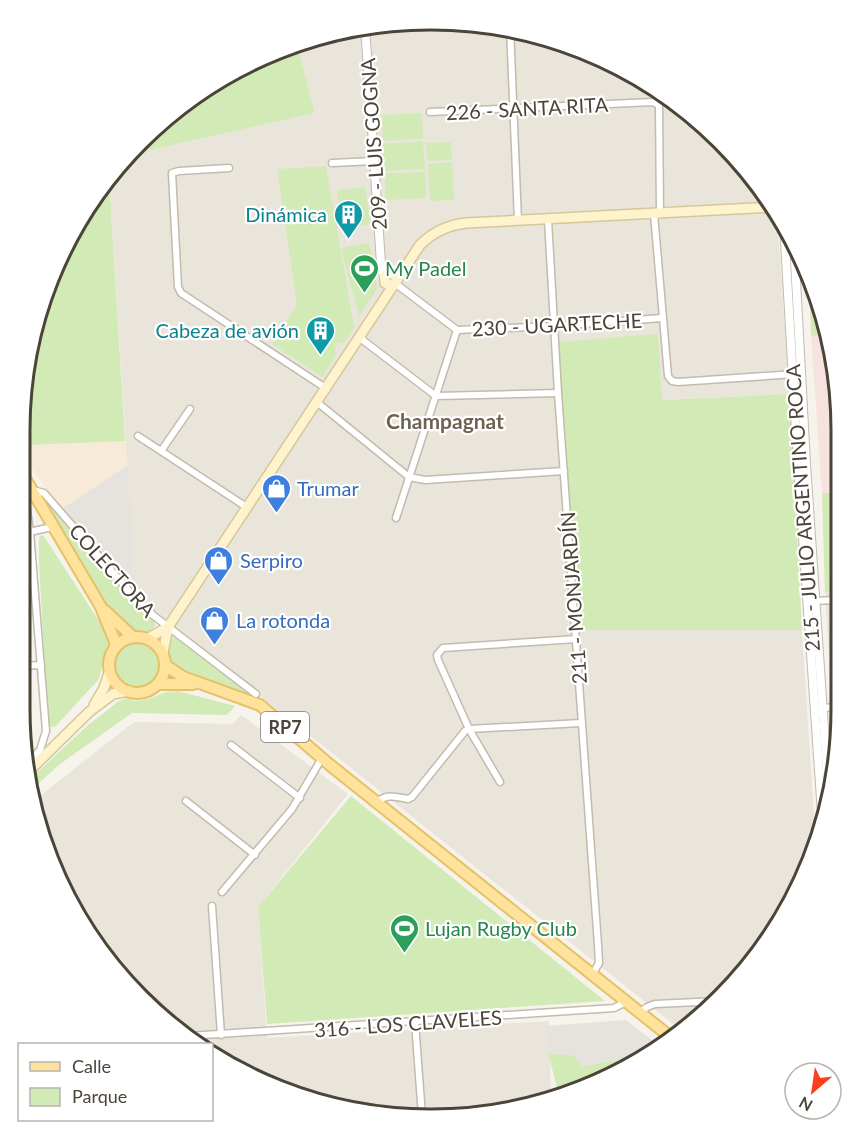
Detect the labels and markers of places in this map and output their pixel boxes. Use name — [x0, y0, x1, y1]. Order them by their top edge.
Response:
building icon: Dinámica — [332, 198, 364, 240]
place label: Dinámica — [245, 202, 327, 226]
sports icon: My Padel — [348, 252, 380, 294]
place label: My Padel — [385, 256, 466, 280]
building icon: Cabeza de avión — [304, 314, 336, 356]
place label: Cabeza de avión — [156, 318, 299, 342]
shop icon: Trumar — [260, 472, 292, 514]
place label: Trumar — [297, 476, 359, 500]
shop icon: Serpiro — [203, 544, 235, 586]
place label: Serpiro — [240, 548, 303, 572]
shop icon: La rotonda — [199, 604, 231, 646]
place label: La rotonda — [236, 608, 330, 632]
sports icon: Lujan Rugby Club — [388, 912, 420, 954]
place label: Lujan Rugby Club — [425, 916, 577, 940]

